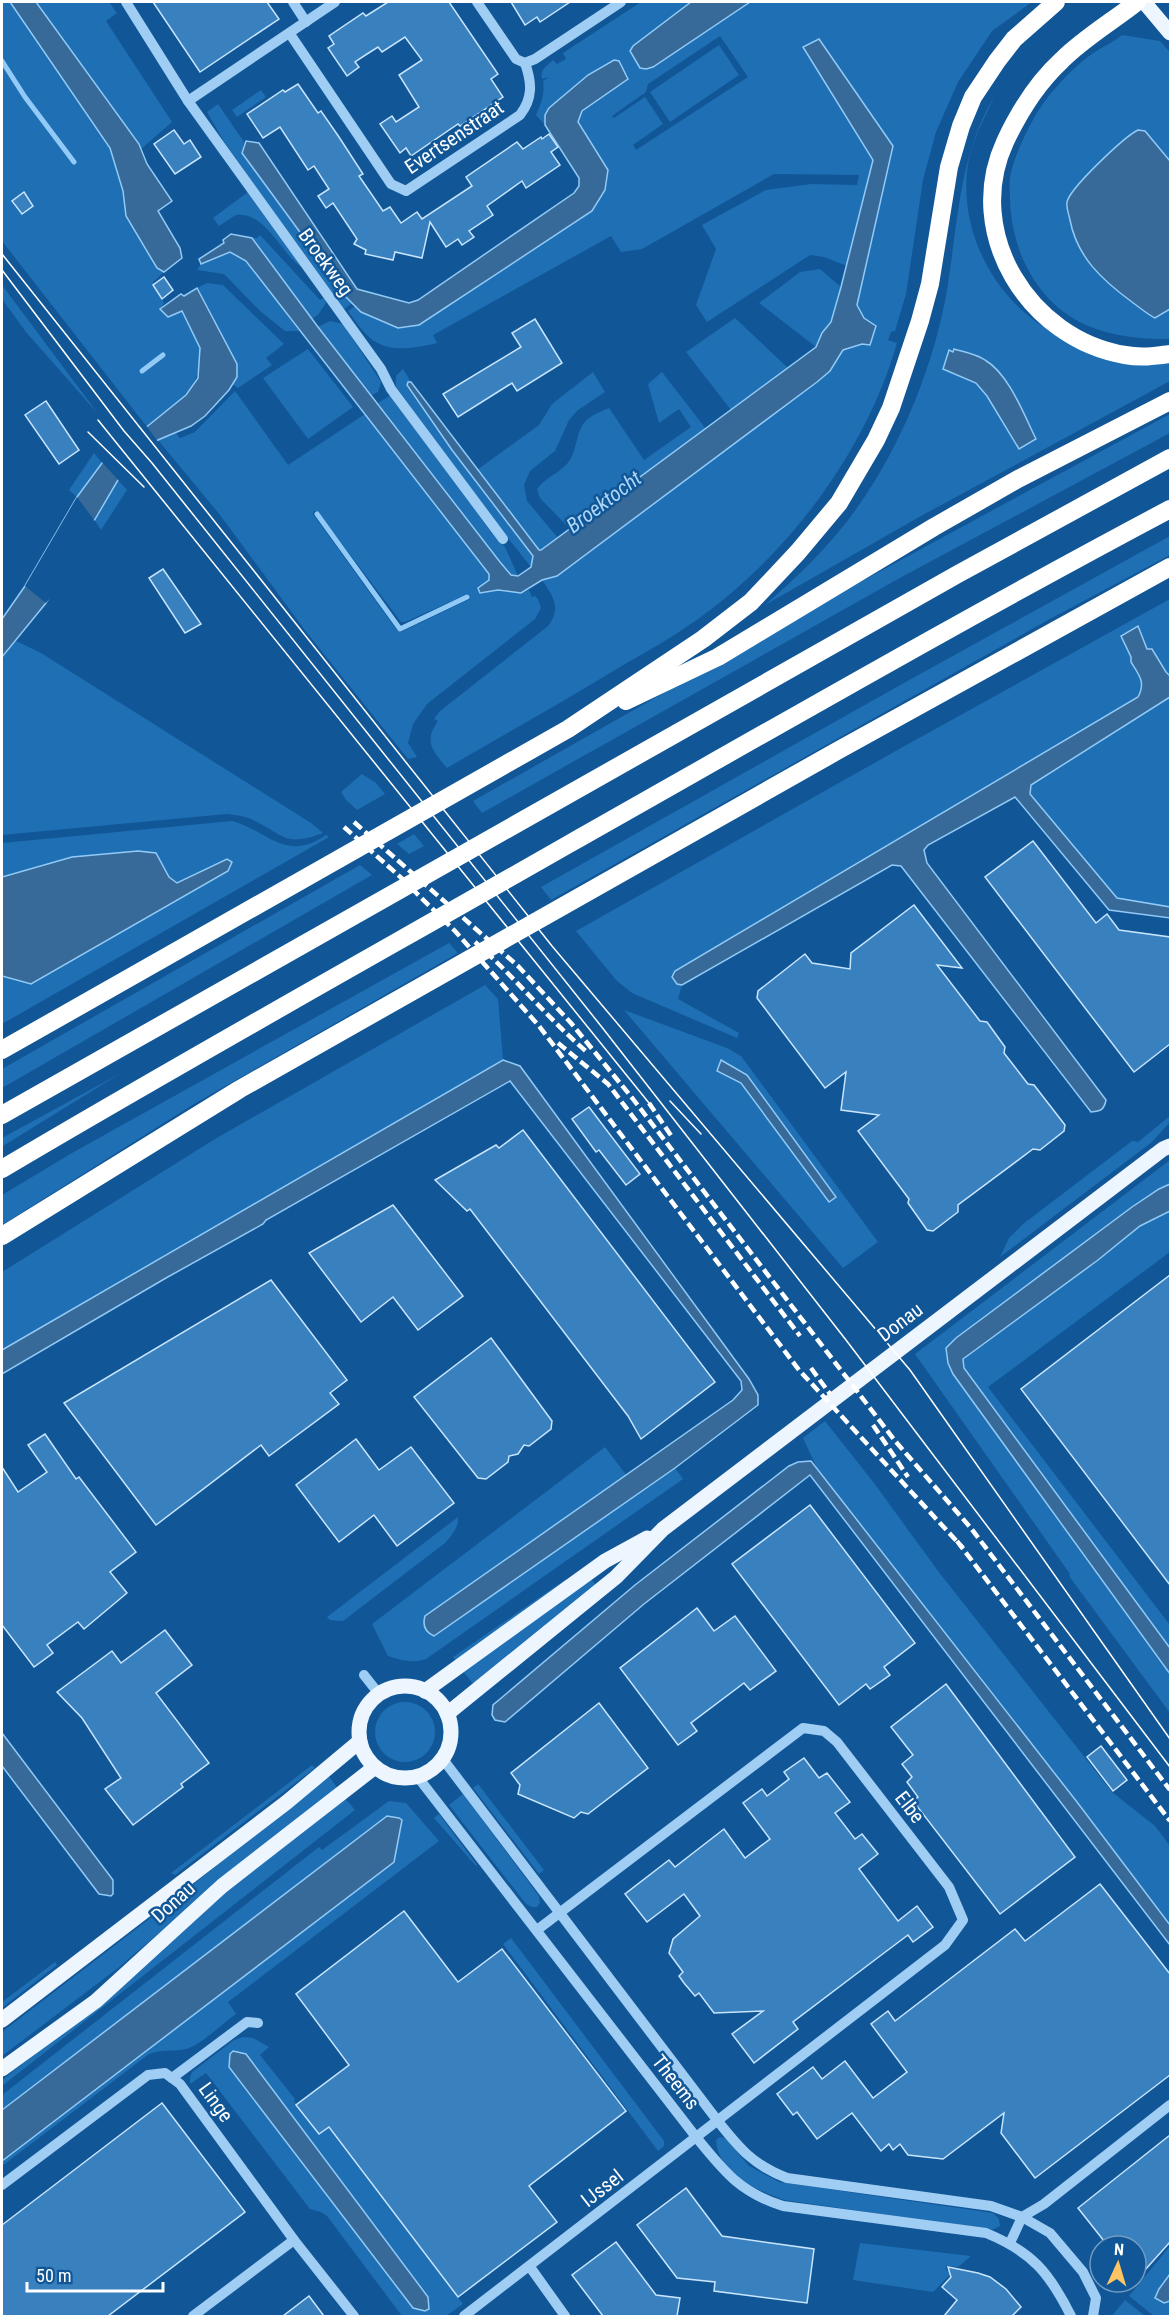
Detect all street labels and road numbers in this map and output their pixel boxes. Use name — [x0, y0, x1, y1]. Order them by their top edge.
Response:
street label: Evertsenstraat — [400, 95, 508, 179]
street label: Broekweg — [294, 224, 358, 300]
street label: Donau — [873, 1297, 927, 1347]
street label: Elbe — [890, 1786, 930, 1828]
street label: Donau — [146, 1876, 200, 1928]
street label: Theems — [647, 2050, 705, 2114]
street label: Linge — [194, 2078, 238, 2126]
street label: IJssel — [576, 2164, 628, 2212]

